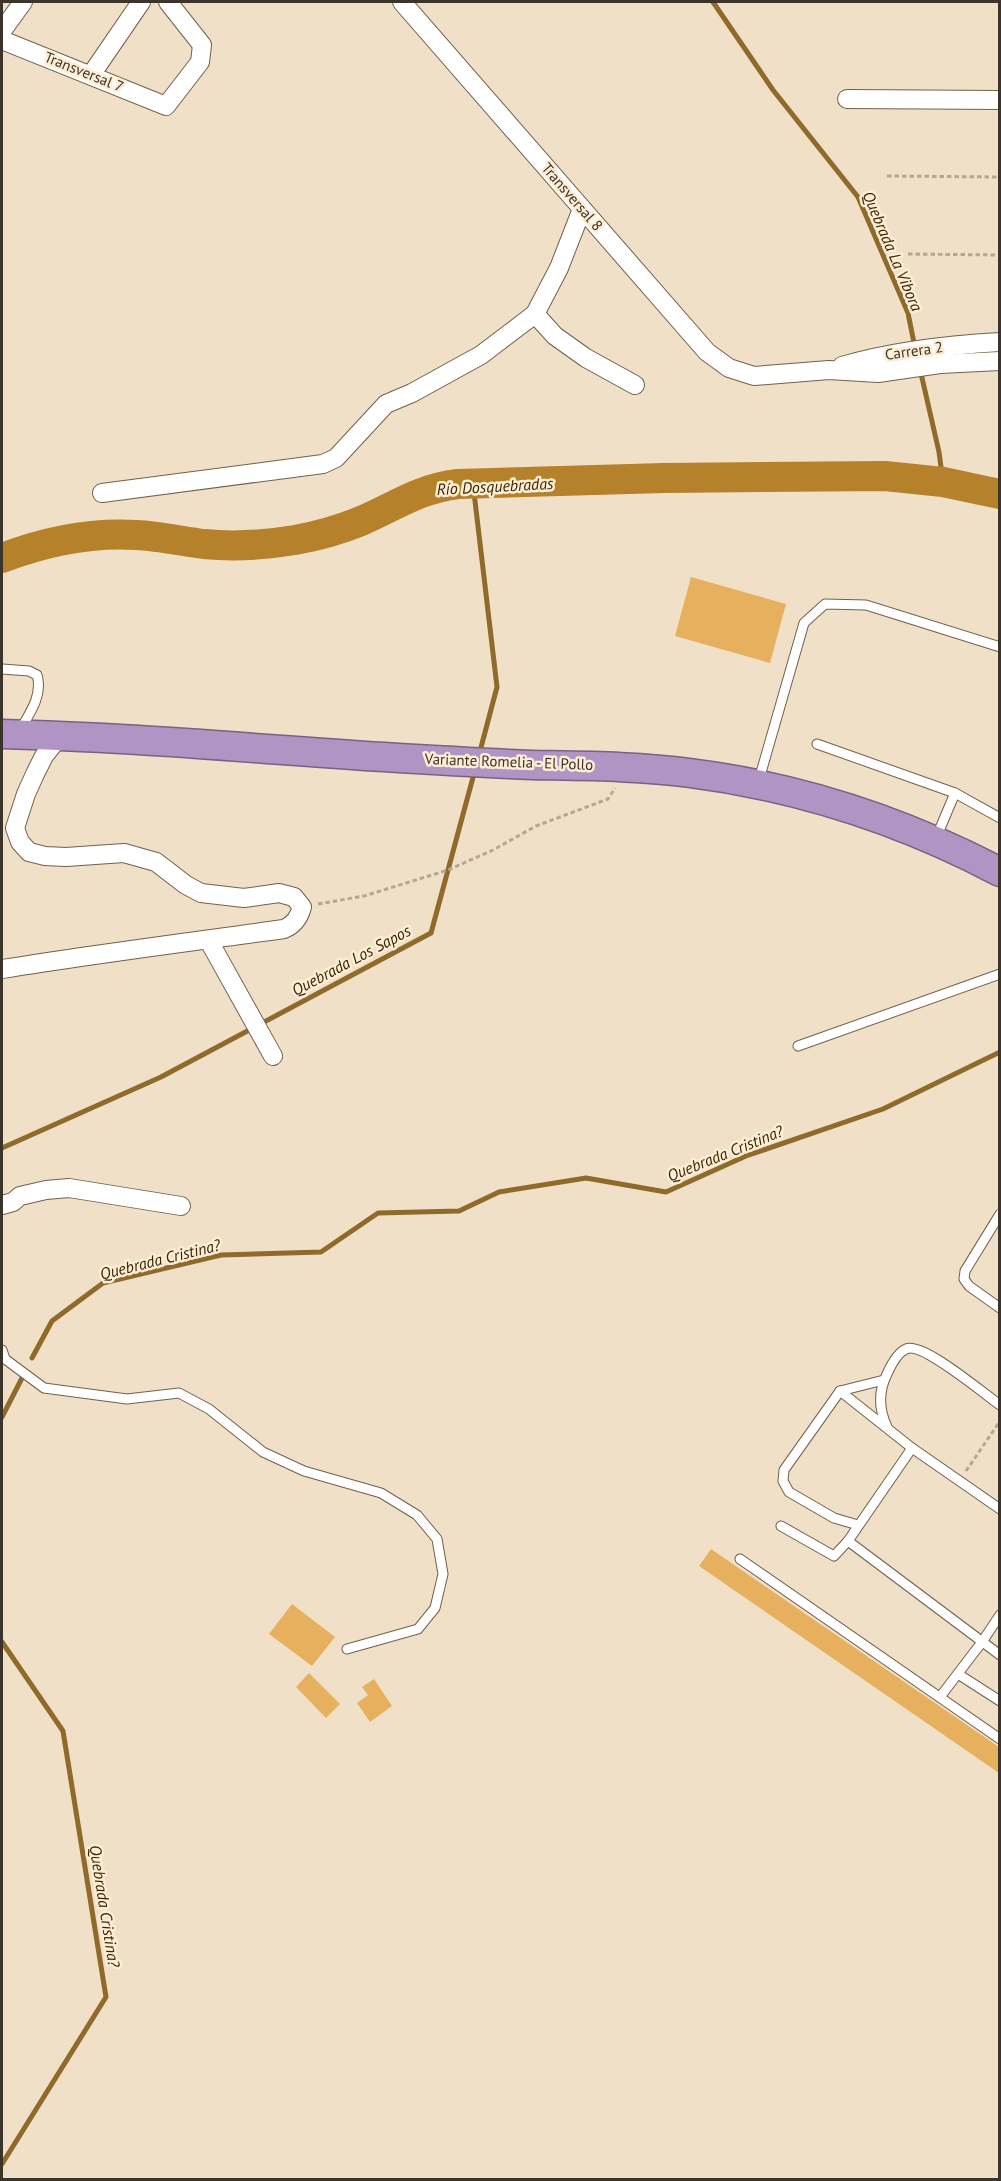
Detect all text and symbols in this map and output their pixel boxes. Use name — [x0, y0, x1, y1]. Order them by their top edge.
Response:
street label: Transversal 7 — [42, 47, 127, 96]
street label: Transversal 8 — [538, 159, 607, 235]
water label: Quebrada La Vibora — [859, 188, 927, 314]
street label: Carrera 2 — [884, 337, 944, 364]
water label: Río Dosquebradas — [436, 473, 554, 499]
street label: Variante Romelia - El Pollo — [423, 749, 594, 774]
water label: Quebrada Los Sapos — [288, 920, 414, 1000]
water label: Quebrada Cristina? — [664, 1120, 787, 1185]
water label: Quebrada Cristina? — [98, 1234, 224, 1284]
water label: Quebrada Cristina? — [85, 1843, 125, 1970]

